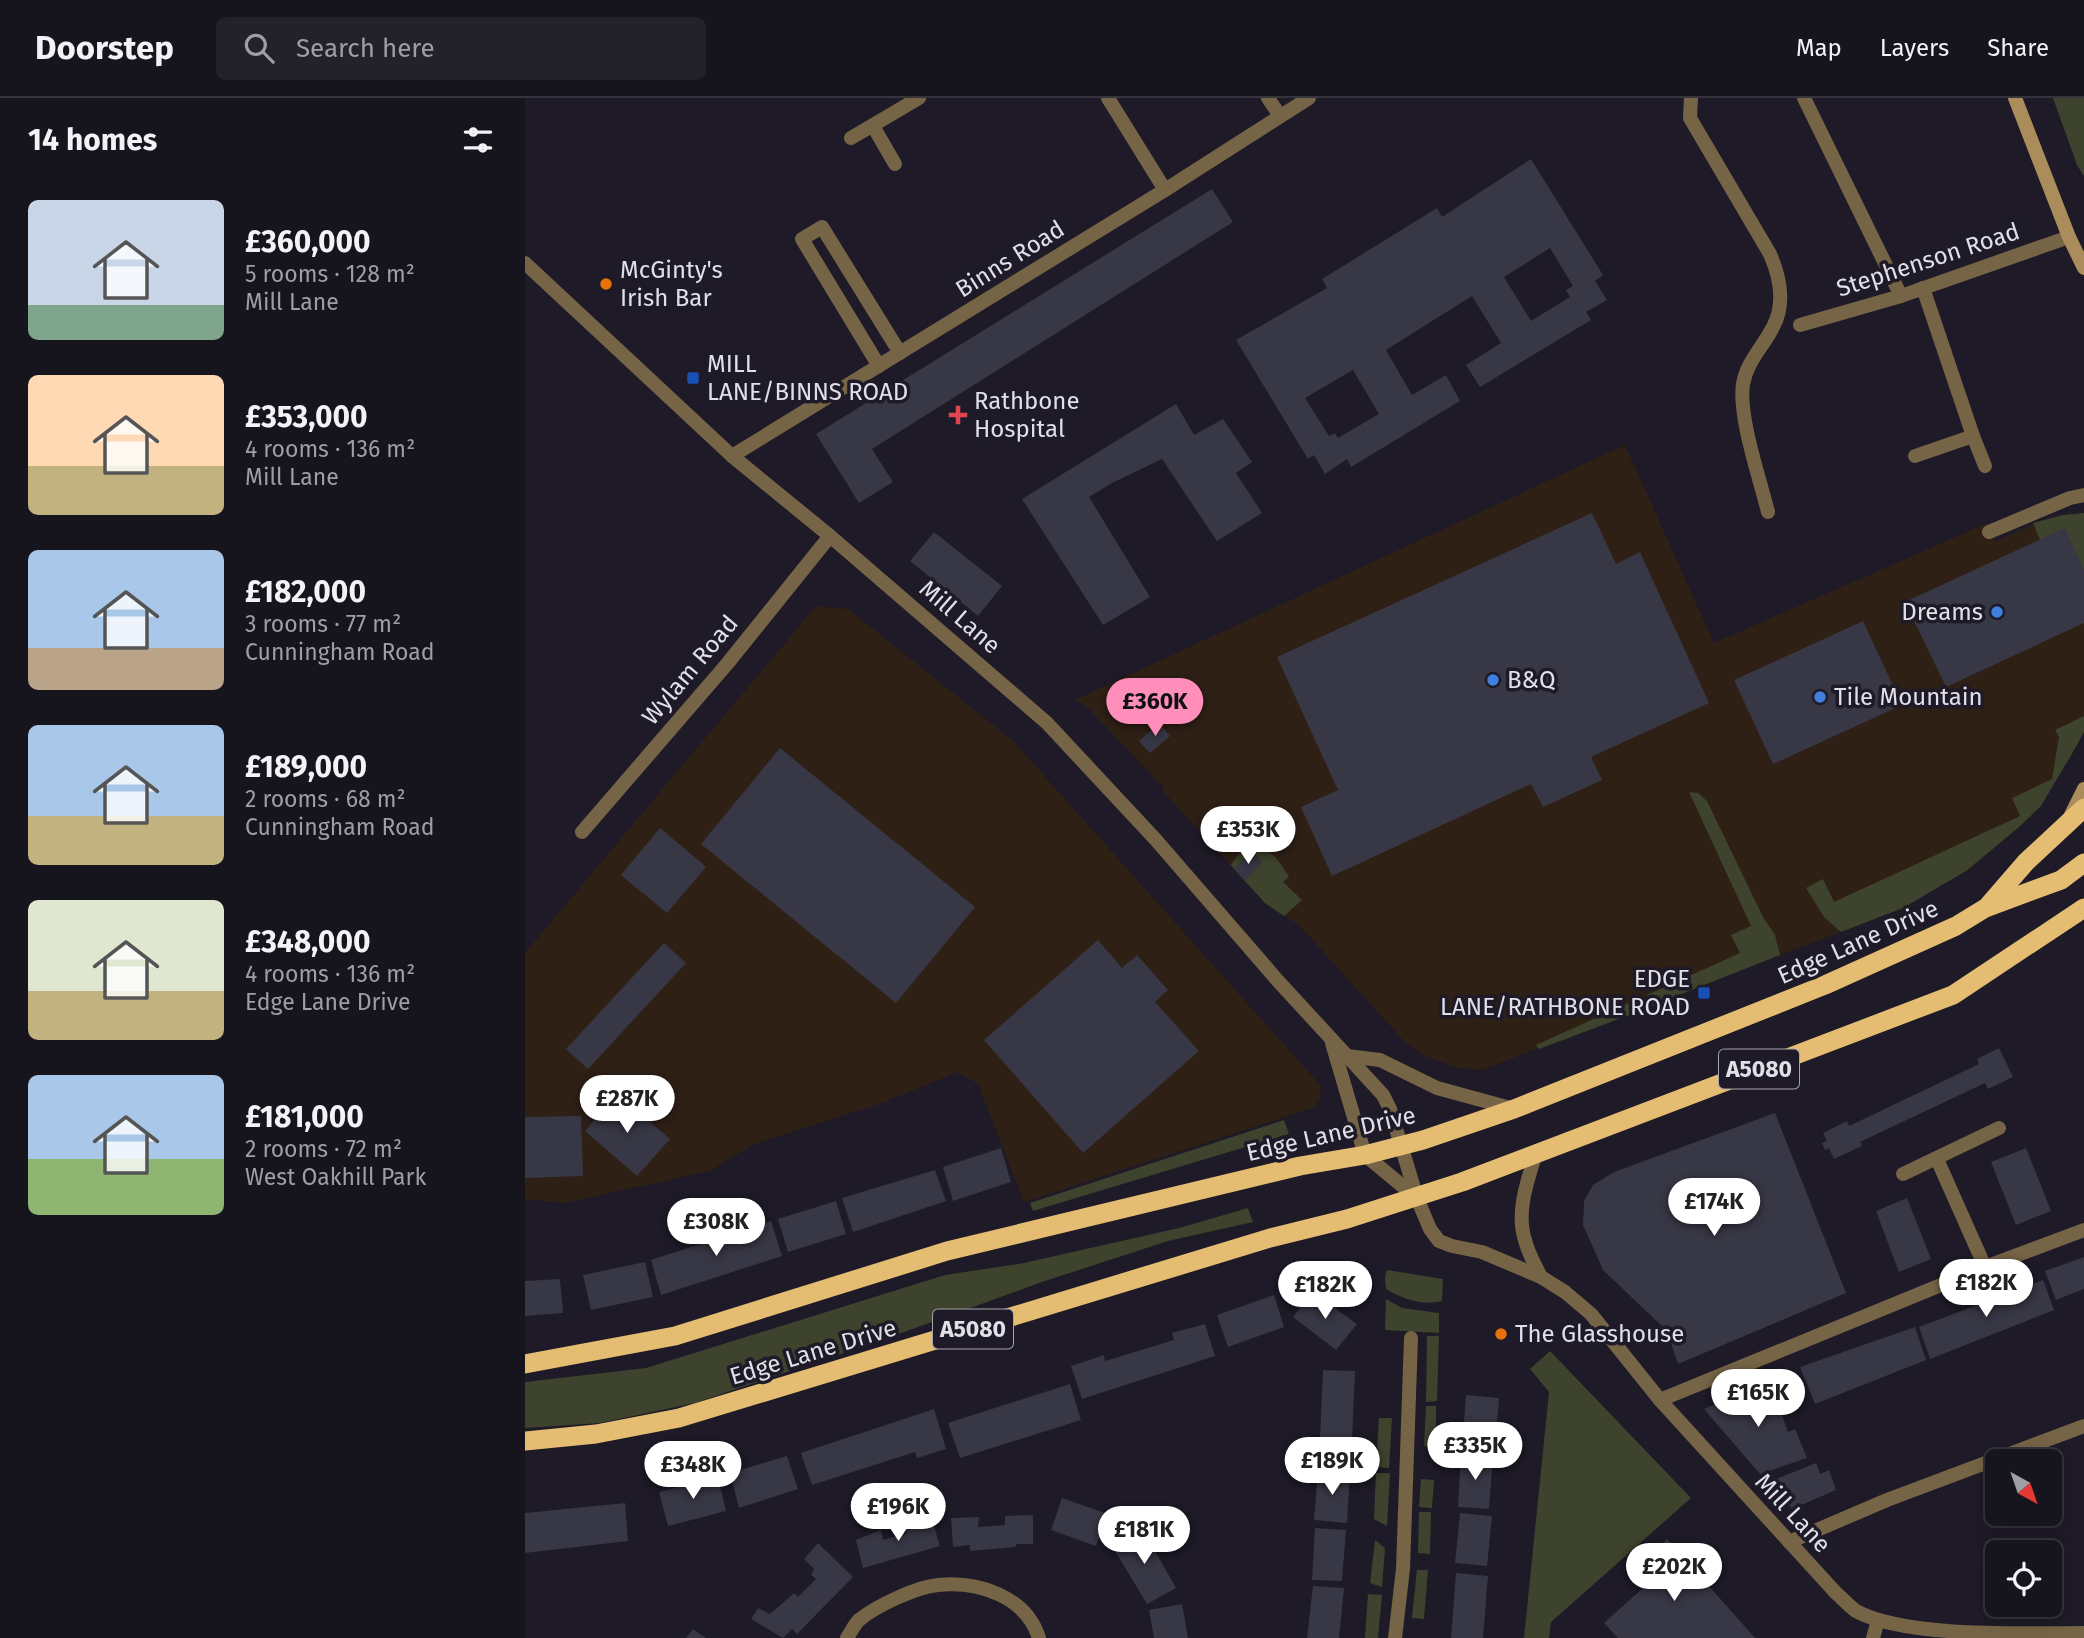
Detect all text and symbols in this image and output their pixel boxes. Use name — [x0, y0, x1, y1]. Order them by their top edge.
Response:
search box — [216, 17, 706, 80]
text: Doorstep — [35, 28, 174, 68]
icon: search — [240, 29, 278, 67]
text: Search here — [296, 33, 435, 64]
text: Map — [1796, 34, 1842, 62]
text: Layers — [1880, 34, 1949, 62]
text: Share — [1987, 34, 2049, 62]
icon: filters — [459, 121, 497, 159]
text: 14 homes — [28, 122, 157, 158]
street label: Binns Road — [951, 215, 1069, 303]
street label: Stephenson Road — [1833, 217, 2023, 303]
text: £360,000 — [245, 224, 371, 260]
icon: home — [84, 228, 168, 312]
place label: McGinty's Irish Bar — [620, 256, 723, 312]
text: 5 rooms · 128 m² — [245, 260, 415, 288]
marker: McGinty's Irish Bar — [598, 276, 614, 292]
text: Mill Lane — [245, 288, 339, 316]
place label: MILL LANE/BINNS ROAD — [707, 350, 908, 406]
marker: MILL LANE/BINNS ROAD — [685, 370, 701, 386]
place label: Rathbone Hospital — [974, 387, 1079, 443]
text: £353,000 — [245, 399, 368, 435]
icon: home — [84, 403, 168, 487]
marker: Rathbone Hospital — [948, 405, 968, 425]
text: 4 rooms · 136 m² — [245, 435, 415, 463]
text: Mill Lane — [245, 463, 339, 491]
text: £182,000 — [245, 574, 366, 610]
street label: Mill Lane — [914, 574, 1006, 660]
icon: home — [84, 578, 168, 662]
place label: Dreams — [1901, 598, 1983, 626]
marker: Dreams — [1989, 604, 2005, 620]
text: 3 rooms · 77 m² — [245, 610, 401, 638]
street label: Wylam Road — [636, 610, 744, 730]
text: Cunningham Road — [245, 638, 435, 666]
place label: B&Q — [1507, 666, 1556, 694]
marker: B&Q — [1485, 672, 1501, 688]
pin: £360K — [1106, 678, 1204, 738]
place label: Tile Mountain — [1834, 683, 1983, 711]
text: £360K — [1122, 687, 1188, 715]
marker: Tile Mountain — [1812, 689, 1828, 705]
text: £189,000 — [245, 749, 367, 785]
icon: home — [84, 753, 168, 837]
text: 2 rooms · 68 m² — [245, 785, 406, 813]
pin: £353K — [1199, 806, 1297, 866]
text: Cunningham Road — [245, 813, 435, 841]
text: £353K — [1217, 815, 1280, 843]
street label: Edge Lane Drive — [1773, 894, 1943, 990]
text: £348,000 — [245, 924, 371, 960]
icon: home — [84, 928, 168, 1012]
text: 4 rooms · 136 m² — [245, 960, 415, 988]
place label: EDGE LANE/RATHBONE ROAD — [1440, 965, 1690, 1021]
marker: EDGE LANE/RATHBONE ROAD — [1696, 985, 1712, 1001]
text: Edge Lane Drive — [245, 988, 411, 1016]
road number: A5080 — [1719, 1050, 1799, 1088]
pin: £287K — [578, 1076, 676, 1135]
text: £287K — [596, 1084, 658, 1112]
text: £181,000 — [245, 1099, 364, 1135]
street label: Edge Lane Drive — [1244, 1101, 1418, 1167]
icon: home — [84, 1103, 168, 1187]
text: 2 rooms · 72 m² — [245, 1135, 402, 1163]
text: West Oakhill Park — [245, 1163, 426, 1191]
pin: £174K — [1665, 1178, 1763, 1238]
text: £174K — [1684, 1187, 1744, 1215]
pin: £308K — [667, 1198, 765, 1258]
text: £308K — [683, 1207, 749, 1235]
pin: £182K — [1937, 1260, 2035, 1319]
pin: £182K — [1276, 1262, 1374, 1321]
text: £182K — [1955, 1268, 2017, 1296]
text: £182K — [1294, 1270, 1356, 1298]
road number: A5080 — [933, 1310, 1013, 1348]
street label: Edge Lane Drive — [726, 1313, 900, 1391]
place label: The Glasshouse — [1515, 1320, 1684, 1348]
marker: The Glasshouse — [1493, 1326, 1509, 1342]
pin: £165K — [1709, 1370, 1807, 1429]
text: £165K — [1727, 1378, 1789, 1406]
pin: £335K — [1426, 1422, 1524, 1482]
text: £335K — [1443, 1431, 1507, 1459]
pin: £189K — [1283, 1438, 1381, 1497]
pin: £348K — [644, 1442, 742, 1501]
text: £189K — [1301, 1446, 1363, 1474]
north arrow — [1985, 1449, 2061, 1526]
map controls — [1985, 1449, 2062, 1617]
text: £348K — [660, 1450, 726, 1478]
street label: Mill Lane — [1749, 1468, 1837, 1558]
pin: £196K — [849, 1484, 947, 1543]
text: £196K — [867, 1492, 929, 1520]
pin: £181K — [1095, 1506, 1193, 1566]
text: £181K — [1114, 1515, 1174, 1543]
button: locate — [1985, 1540, 2062, 1617]
pin: £202K — [1625, 1544, 1723, 1603]
text: £202K — [1642, 1552, 1706, 1580]

